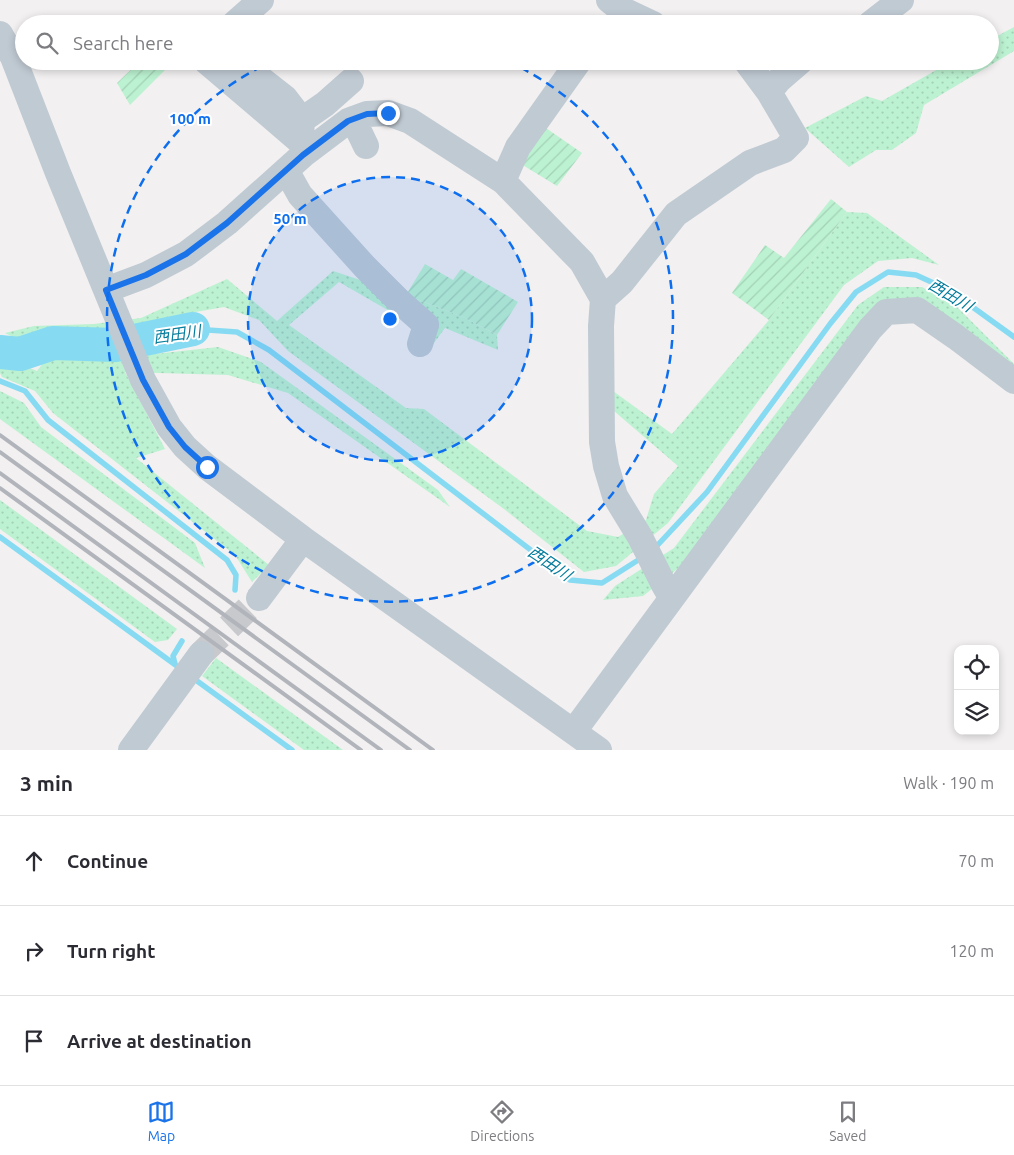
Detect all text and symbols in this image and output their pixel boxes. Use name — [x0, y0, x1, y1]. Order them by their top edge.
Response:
search box — [15, 15, 999, 70]
icon: search — [33, 29, 61, 57]
text: Search here — [73, 32, 173, 54]
route end — [377, 102, 400, 125]
text: 100 m — [169, 110, 211, 127]
text: 50 m — [273, 210, 307, 227]
water label: 西田川 — [926, 275, 978, 316]
centre of rings — [381, 310, 399, 328]
water label: 西田川 — [152, 321, 204, 346]
route start — [196, 456, 219, 479]
water label: 西田川 — [525, 542, 577, 585]
map controls — [954, 645, 999, 735]
button: locate — [954, 645, 999, 690]
button: layers — [954, 690, 999, 735]
text: 3 min — [20, 771, 73, 795]
text: Walk · 190 m — [903, 774, 994, 792]
icon: ahead — [20, 847, 48, 875]
text: Continue — [67, 850, 148, 872]
text: 70 m — [958, 852, 994, 870]
icon: right — [20, 937, 48, 965]
text: Turn right — [67, 940, 155, 962]
text: 120 m — [949, 942, 994, 960]
icon: arrive — [20, 1027, 48, 1055]
text: Arrive at destination — [67, 1030, 252, 1052]
tab: Map — [147, 1098, 175, 1144]
tab: Directions — [470, 1098, 534, 1144]
tab: Saved — [829, 1098, 867, 1144]

